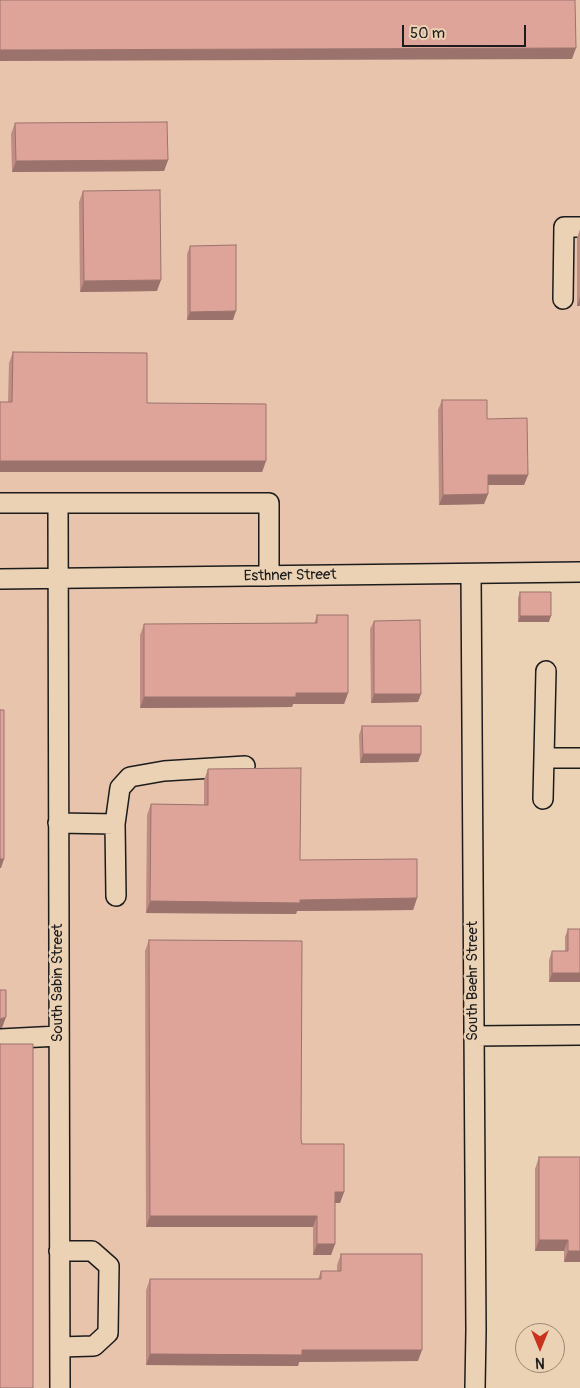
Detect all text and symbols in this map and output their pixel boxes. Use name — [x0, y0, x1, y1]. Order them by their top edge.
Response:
scale bar — [405, 15, 529, 47]
text: 50 m — [410, 24, 445, 43]
street label: Esthner Street — [243, 566, 337, 586]
street label: South Baehr Street — [464, 921, 482, 1041]
street label: South Sabin Street — [49, 924, 67, 1042]
north arrow — [515, 1323, 565, 1373]
text: N — [535, 1354, 545, 1371]

